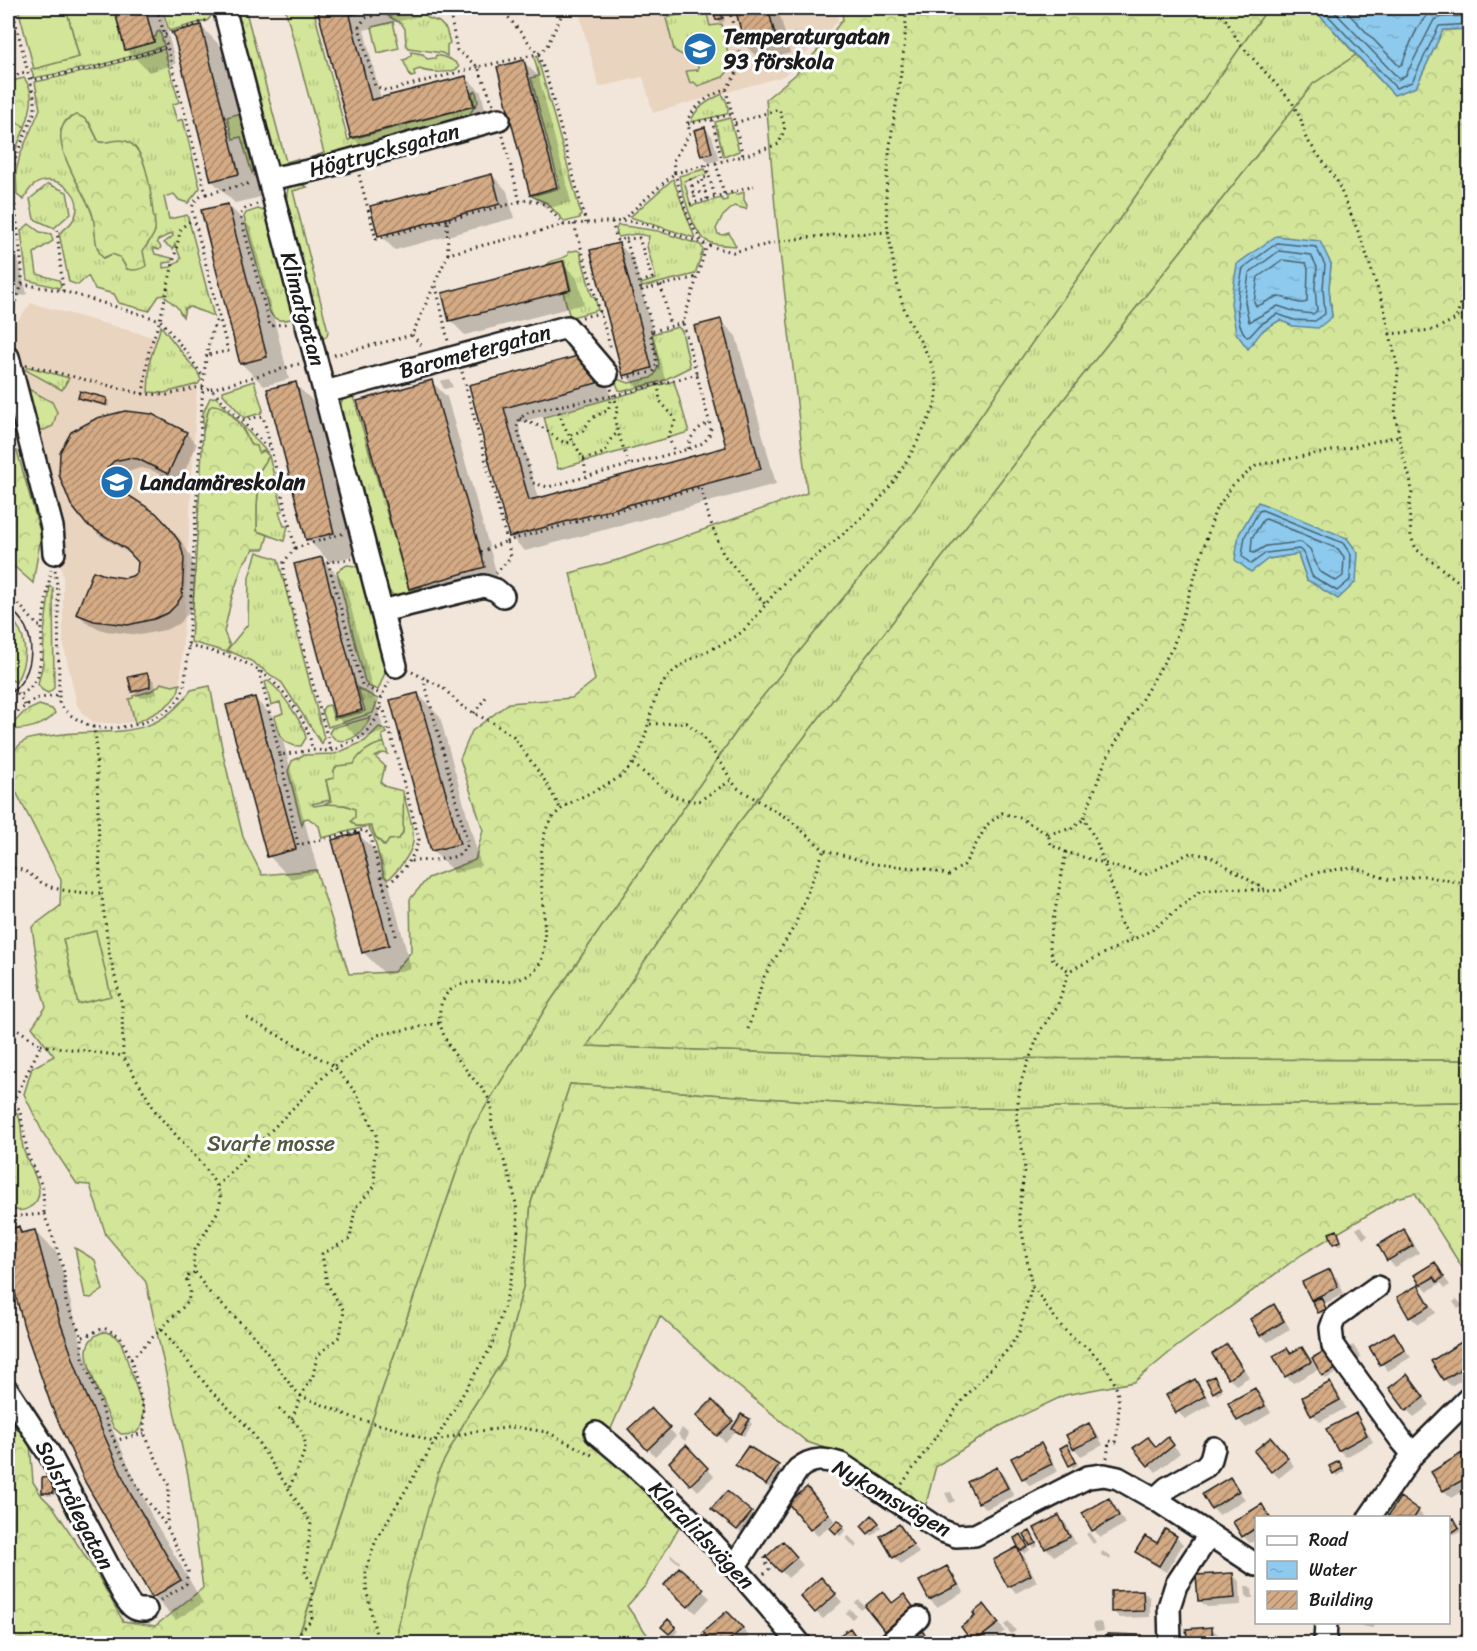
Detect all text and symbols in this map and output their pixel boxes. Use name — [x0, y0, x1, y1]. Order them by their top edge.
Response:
place label: Temperaturgatan 93 förskola — [723, 17, 890, 81]
school or university icon: Temperaturgatan 93 förskola — [682, 31, 718, 67]
street label: Högtrycksgatan — [304, 111, 464, 189]
street label: Klimatgatan — [269, 247, 337, 371]
street label: Barometergatan — [395, 312, 555, 390]
place label: Landamäreskolan — [140, 463, 306, 502]
school or university icon: Landamäreskolan — [99, 464, 135, 500]
park label: Svarte mosse — [207, 1124, 335, 1163]
street label: Solstrålegatan — [24, 1433, 126, 1577]
street label: Nykomsvägen — [825, 1448, 959, 1548]
street label: Klaralidsvägen — [639, 1471, 765, 1599]
legend — [1255, 1516, 1450, 1624]
text: Road — [1309, 1524, 1349, 1556]
text: Water — [1309, 1554, 1358, 1586]
text: Building — [1309, 1584, 1373, 1616]

